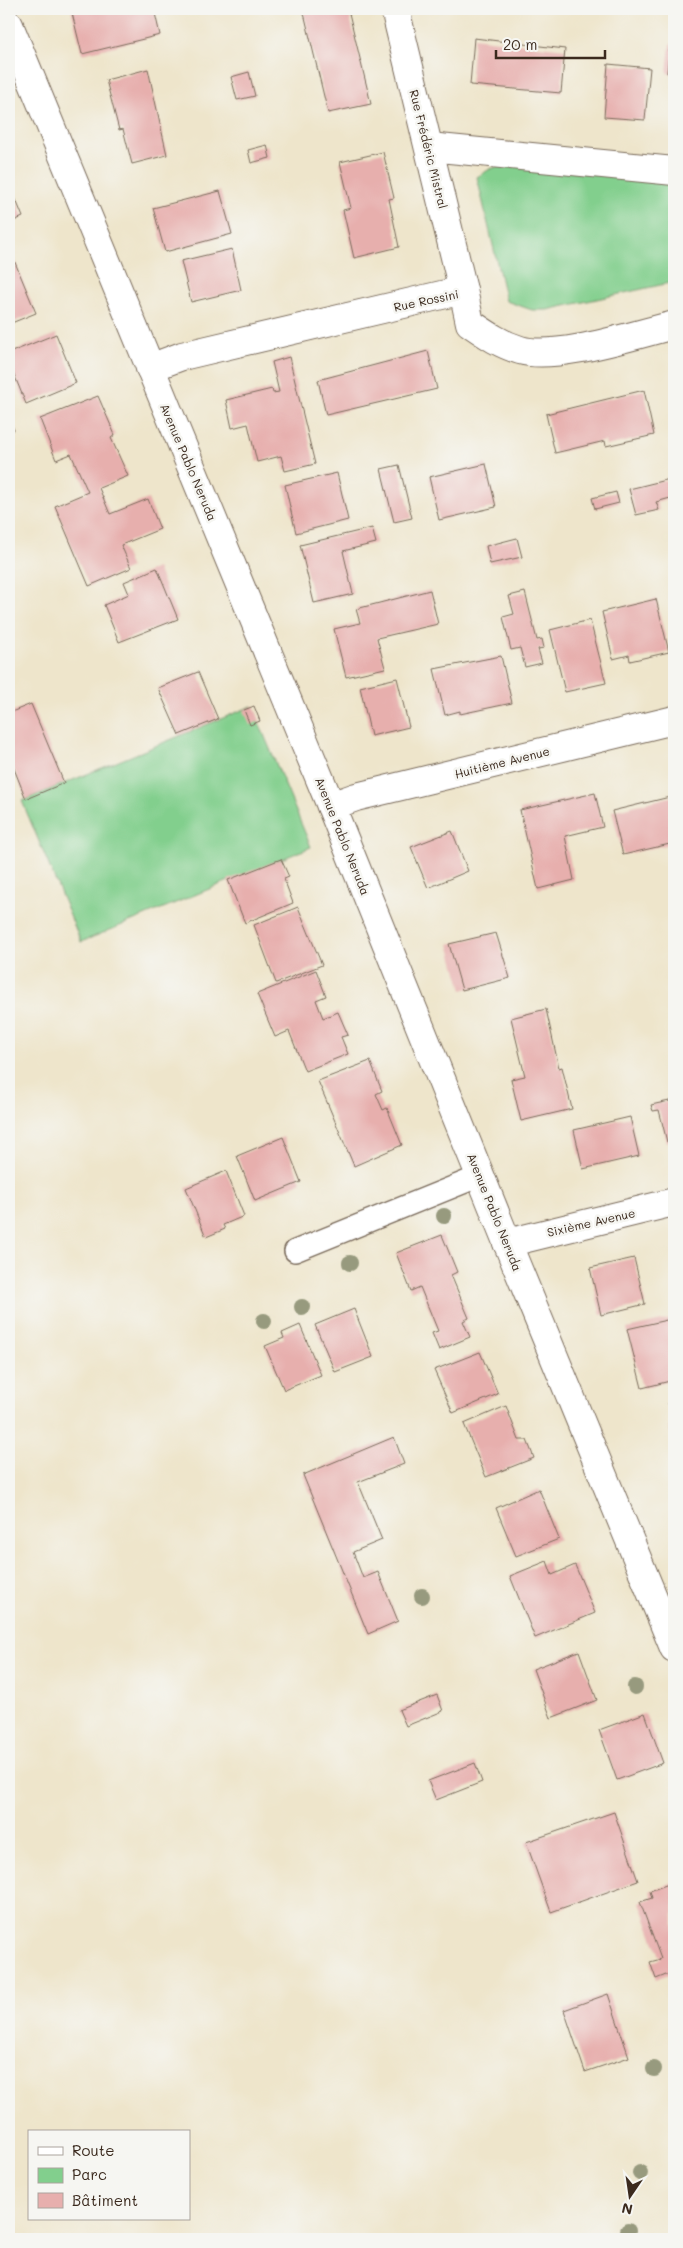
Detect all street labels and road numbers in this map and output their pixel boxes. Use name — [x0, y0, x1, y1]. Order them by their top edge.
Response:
street label: Rue Frédéric Mistral — [406, 88, 452, 210]
street label: Rue Rossini — [392, 285, 460, 315]
street label: Avenue Pablo Neruda — [157, 401, 221, 523]
street label: Huitième Avenue — [453, 742, 551, 782]
street label: Avenue Pablo Neruda — [312, 775, 374, 897]
street label: Avenue Pablo Neruda — [464, 1151, 526, 1273]
street label: Sixième Avenue — [545, 1204, 637, 1240]

